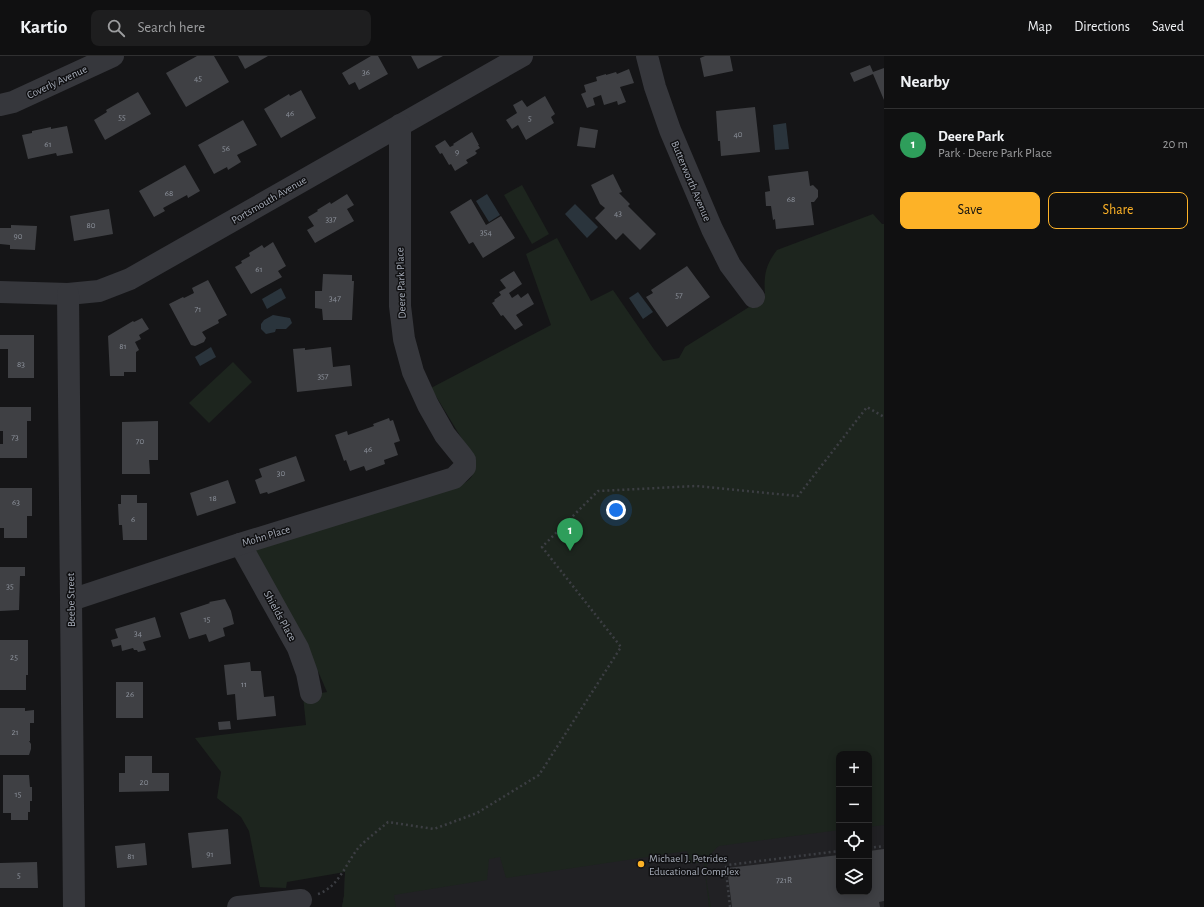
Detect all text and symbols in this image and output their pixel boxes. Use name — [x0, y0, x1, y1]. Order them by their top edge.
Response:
search box — [91, 10, 371, 46]
icon: search — [105, 17, 127, 39]
text: Kartio — [20, 18, 67, 37]
text: Search here — [137, 20, 205, 35]
text: Map — [1028, 20, 1052, 34]
text: Directions — [1074, 20, 1130, 34]
text: Saved — [1152, 20, 1184, 34]
street label: Coverly Avenue — [25, 63, 89, 101]
house number: 36 — [362, 68, 370, 77]
text: Nearby — [900, 73, 950, 90]
house number: 45 — [194, 74, 202, 83]
house number: 46 — [286, 109, 294, 118]
house number: 55 — [118, 113, 126, 122]
house number: 5 — [528, 114, 532, 123]
text: Deere Park — [938, 129, 1004, 144]
house number: 40 — [733, 130, 743, 139]
text: 1 — [911, 138, 915, 151]
text: 20 m — [1163, 138, 1188, 151]
street label: Butterworth Avenue — [669, 139, 713, 223]
house number: 61 — [44, 140, 52, 149]
house number: 56 — [222, 144, 230, 153]
text: Park · Deere Park Place — [938, 147, 1052, 160]
house number: 9 — [455, 148, 459, 157]
street label: Portsmouth Avenue — [230, 174, 308, 226]
house number: 68 — [165, 189, 173, 198]
button: Save — [900, 192, 1040, 229]
button: Share — [1048, 192, 1188, 229]
house number: 68 — [787, 195, 795, 204]
house number: 43 — [614, 209, 622, 218]
house number: 337 — [325, 215, 337, 224]
house number: 80 — [86, 221, 96, 230]
house number: 354 — [480, 228, 493, 237]
house number: 90 — [14, 232, 23, 241]
street label: Deere Park Place — [394, 247, 408, 319]
house number: 61 — [255, 265, 263, 274]
house number: 57 — [675, 291, 683, 300]
house number: 347 — [329, 294, 341, 303]
house number: 71 — [195, 305, 201, 314]
house number: 81 — [119, 342, 127, 351]
house number: 83 — [17, 360, 25, 369]
house number: 357 — [317, 372, 329, 381]
house number: 73 — [11, 433, 19, 442]
house number: 70 — [136, 437, 144, 446]
house number: 46 — [364, 445, 372, 454]
house number: 30 — [277, 469, 285, 478]
house number: 18 — [209, 494, 217, 503]
house number: 63 — [12, 498, 20, 507]
your location — [606, 500, 626, 520]
house number: 6 — [131, 515, 135, 524]
pin: 1 — [557, 518, 583, 551]
street label: Mohn Place — [241, 523, 291, 549]
street label: Beebe Street — [65, 572, 77, 627]
house number: 35 — [6, 582, 14, 591]
street label: Shields Place — [262, 589, 298, 643]
house number: 15 — [204, 615, 211, 624]
house number: 34 — [134, 629, 143, 638]
house number: 25 — [10, 653, 18, 662]
house number: 11 — [241, 680, 247, 689]
house number: 26 — [126, 690, 134, 699]
house number: 21 — [11, 728, 19, 737]
map controls — [836, 751, 872, 895]
button: + — [836, 751, 872, 787]
house number: 20 — [140, 778, 149, 787]
button: − — [836, 787, 872, 823]
house number: 15 — [15, 790, 22, 799]
button: locate — [836, 823, 872, 859]
house number: 91 — [206, 850, 214, 859]
house number: 81 — [127, 852, 135, 861]
place label: Michael J. Petrides Educational Complex — [649, 853, 739, 877]
marker: Michael J. Petrides Educational Complex — [636, 859, 646, 869]
button: layers — [836, 859, 872, 895]
house number: 5 — [17, 871, 21, 880]
house number: 721R — [776, 876, 792, 885]

